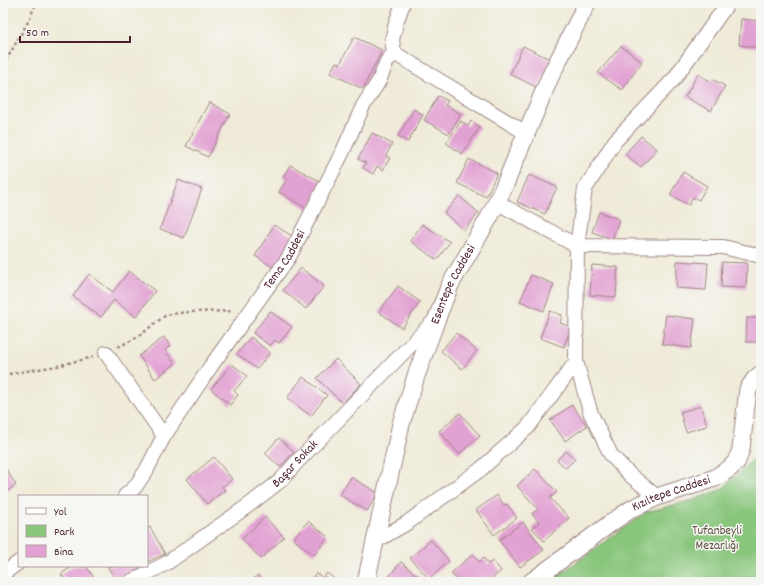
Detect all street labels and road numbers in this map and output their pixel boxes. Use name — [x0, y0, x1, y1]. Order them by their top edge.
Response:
street label: Tema Caddesi — [259, 226, 311, 294]
street label: Esentepe Caddesi — [426, 241, 481, 327]
street label: Başar Sokak — [268, 436, 323, 493]
street label: Kızıltepe Caddesi — [629, 470, 714, 517]

